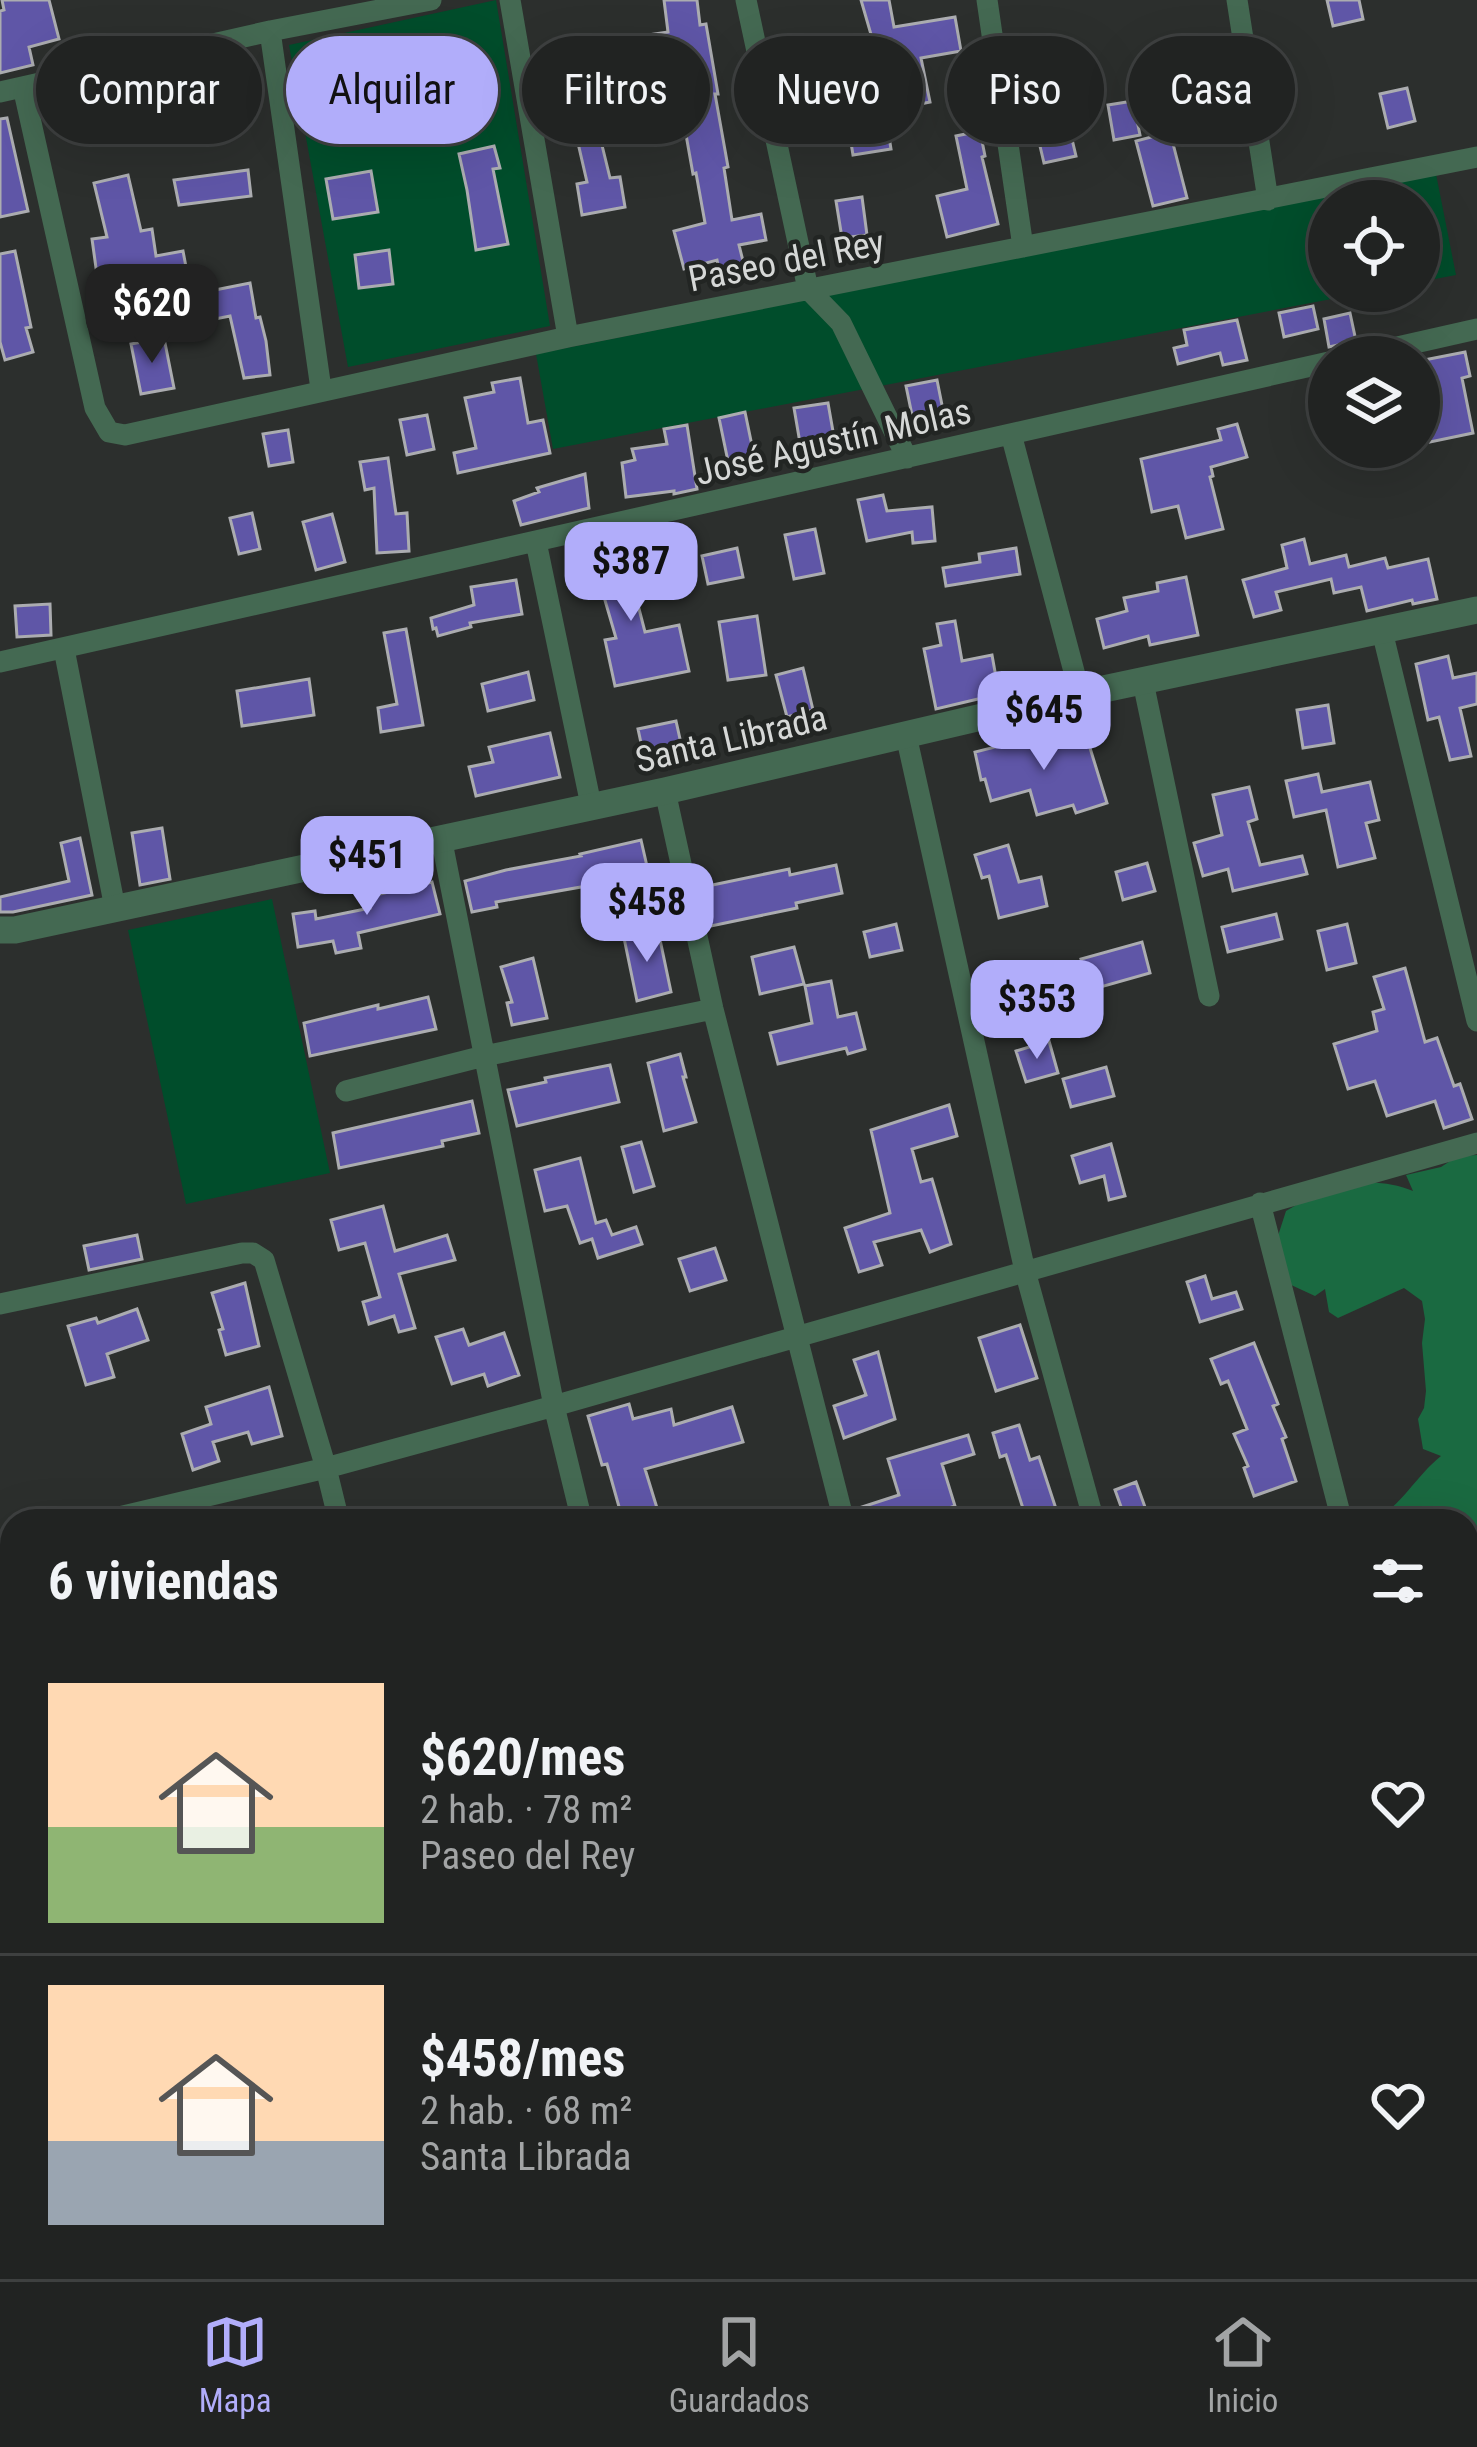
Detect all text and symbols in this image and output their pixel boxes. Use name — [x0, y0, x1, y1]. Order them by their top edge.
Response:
chip: Comprar — [36, 36, 262, 144]
chip: Alquilar — [286, 36, 498, 144]
chip: Filtros — [522, 36, 710, 144]
chip: Nuevo — [734, 36, 923, 144]
chip: Piso — [947, 36, 1104, 144]
chip: Casa — [1128, 36, 1295, 144]
map controls — [1308, 180, 1440, 468]
button: locate — [1308, 180, 1440, 312]
street label: Paseo del Rey — [685, 221, 888, 301]
pin: $620 — [81, 264, 223, 366]
text: $620 — [113, 280, 191, 326]
button: layers — [1308, 336, 1440, 468]
street label: José Agustín Molas — [691, 390, 975, 494]
pin: $387 — [560, 522, 702, 624]
text: $387 — [592, 538, 670, 584]
pin: $645 — [973, 671, 1115, 773]
text: $645 — [1005, 687, 1083, 733]
street label: Santa Librada — [631, 697, 831, 781]
pin: $451 — [296, 816, 438, 918]
text: $451 — [328, 832, 406, 878]
pin: $458 — [576, 863, 718, 965]
text: $458 — [608, 879, 686, 925]
pin: $353 — [966, 960, 1108, 1062]
text: $353 — [998, 976, 1076, 1022]
icon: filters — [1365, 1548, 1431, 1614]
text: 6 viviendas — [48, 1552, 279, 1611]
text: $620/mes — [420, 1728, 625, 1787]
icon: home — [144, 1731, 288, 1875]
icon: heart — [1365, 1770, 1431, 1836]
text: 2 hab. · 78 m² — [420, 1787, 632, 1833]
text: Paseo del Rey — [420, 1833, 635, 1879]
text: $458/mes — [420, 2029, 625, 2088]
icon: home — [144, 2033, 288, 2177]
icon: heart — [1365, 2072, 1431, 2138]
text: 2 hab. · 68 m² — [420, 2088, 632, 2134]
text: Santa Librada — [420, 2134, 632, 2180]
tab: Mapa — [199, 2309, 271, 2420]
tab: Guardados — [669, 2309, 810, 2420]
tab: Inicio — [1207, 2309, 1278, 2420]

